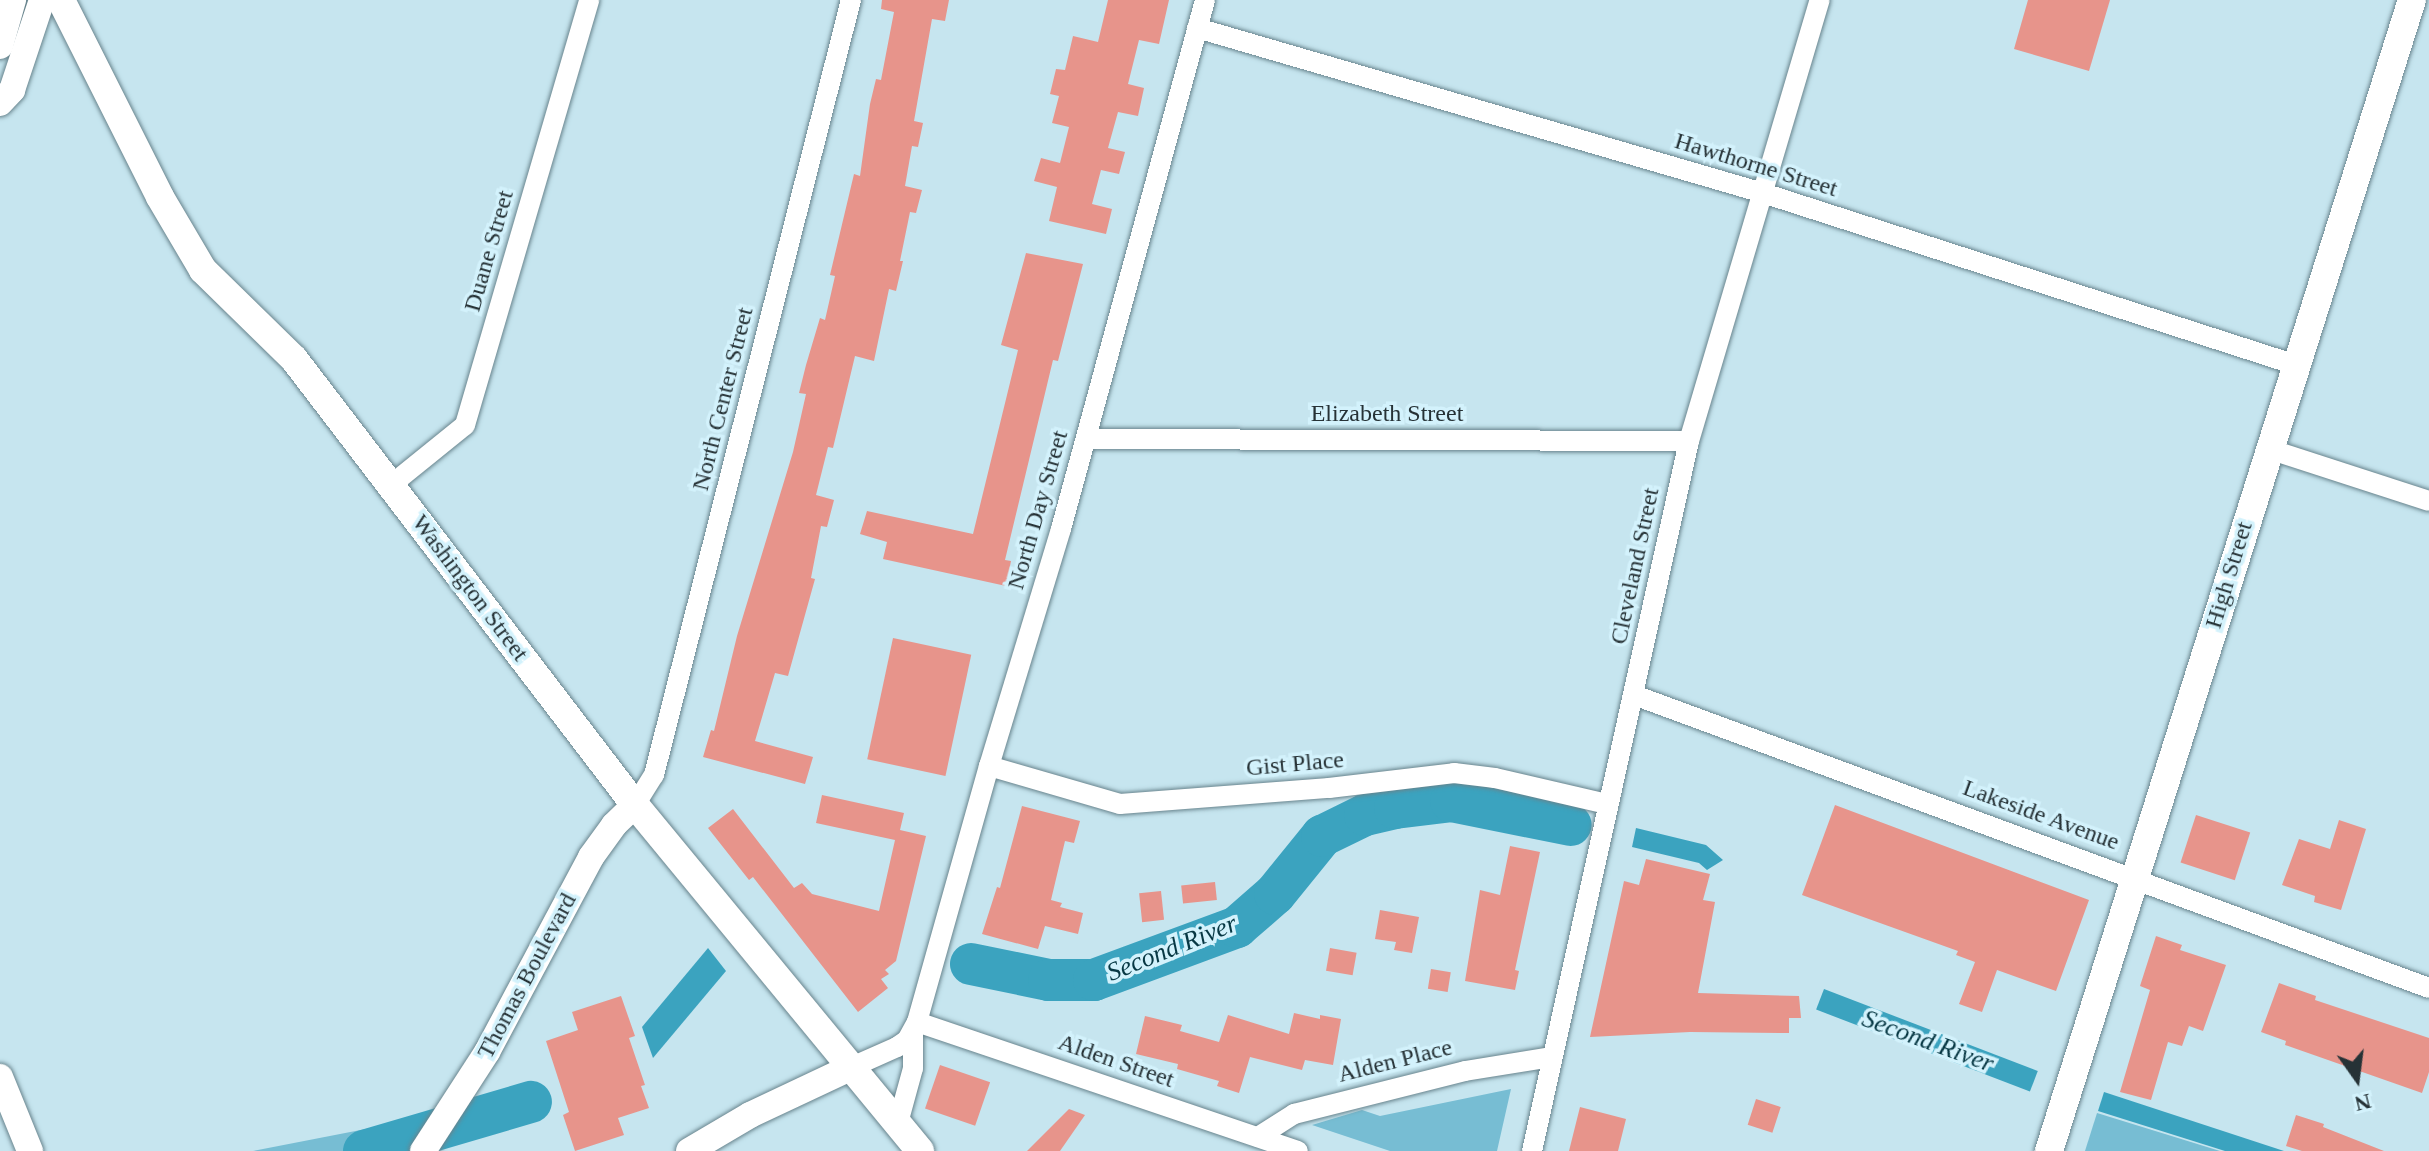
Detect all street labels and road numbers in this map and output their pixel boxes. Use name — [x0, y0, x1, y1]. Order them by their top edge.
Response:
street label: Hawthorne Street — [1671, 127, 1841, 203]
street label: Duane Street — [458, 187, 520, 315]
street label: North Center Street — [686, 304, 760, 494]
street label: Elizabeth Street — [1311, 400, 1463, 428]
street label: North Day Street — [1002, 427, 1074, 593]
street label: Cleveland Street — [1604, 485, 1666, 647]
street label: Washington Street — [406, 509, 534, 667]
street label: High Street — [2199, 518, 2259, 632]
street label: Gist Place — [1245, 745, 1345, 783]
street label: Lakeside Avenue — [1958, 773, 2124, 857]
street label: Thomas Boulevard — [471, 888, 583, 1064]
street label: Alden Street — [1054, 1028, 1178, 1094]
street label: Alden Place — [1335, 1033, 1455, 1089]

